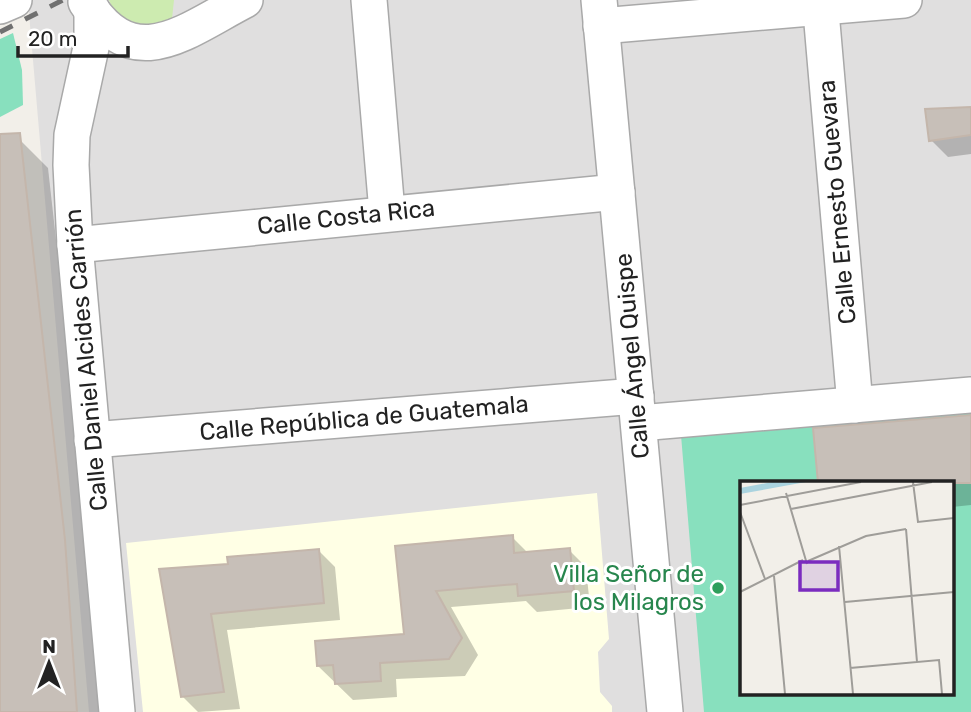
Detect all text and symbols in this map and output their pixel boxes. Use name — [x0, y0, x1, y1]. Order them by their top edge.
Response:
scale bar — [18, 14, 128, 58]
text: 20 m — [28, 26, 77, 51]
street label: Calle Ernesto Guevara — [812, 79, 862, 325]
street label: Calle Costa Rica — [256, 194, 436, 240]
street label: Calle Daniel Alcides Carrión — [59, 208, 113, 512]
street label: Calle Ángel Quispe — [609, 252, 655, 460]
street label: Calle República de Guatemala — [198, 390, 530, 446]
inset map — [740, 481, 954, 694]
place label: Villa Señor de los Milagros — [553, 560, 704, 616]
marker: Villa Señor de los Milagros — [710, 580, 726, 596]
north arrow — [14, 628, 84, 698]
text: N — [42, 635, 56, 658]

